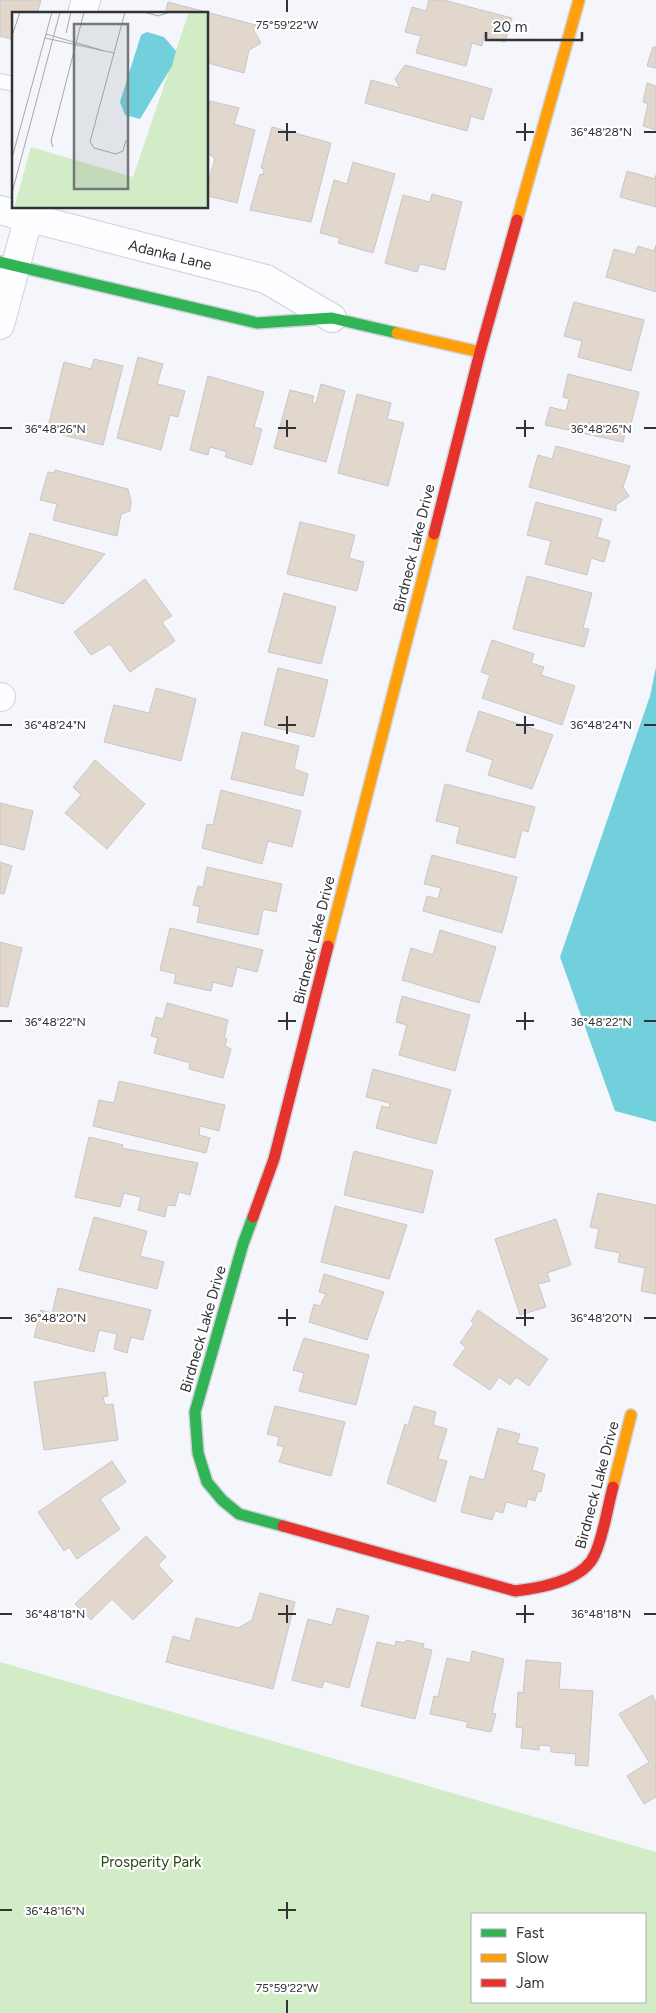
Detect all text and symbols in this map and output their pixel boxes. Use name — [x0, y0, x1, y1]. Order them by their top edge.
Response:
scale bar — [486, 10, 582, 42]
inset map — [12, 12, 209, 209]
text: 75°59'22"W — [256, 18, 319, 32]
text: 20 m — [493, 18, 527, 36]
text: 36°48'28"N — [570, 125, 632, 139]
street label: Adanka Lane — [126, 236, 214, 274]
text: 36°48'26"N — [24, 422, 86, 436]
text: 36°48'26"N — [570, 422, 632, 436]
street label: Birdneck Lake Drive — [389, 482, 439, 614]
text: 36°48'24"N — [24, 718, 86, 732]
text: 36°48'24"N — [570, 718, 632, 732]
street label: Birdneck Lake Drive — [289, 874, 339, 1006]
text: 36°48'22"N — [24, 1015, 86, 1029]
text: 36°48'22"N — [570, 1015, 632, 1029]
street label: Birdneck Lake Drive — [176, 1263, 230, 1395]
text: 36°48'20"N — [24, 1311, 86, 1325]
text: 36°48'20"N — [570, 1311, 632, 1325]
street label: Birdneck Lake Drive — [571, 1419, 623, 1551]
text: 36°48'18"N — [25, 1607, 85, 1621]
text: 36°48'18"N — [571, 1607, 631, 1621]
park label: Prosperity Park — [101, 1853, 202, 1871]
text: 36°48'16"N — [25, 1904, 85, 1918]
legend — [471, 1913, 646, 2003]
text: Fast — [516, 1924, 545, 1942]
text: Slow — [516, 1949, 549, 1967]
text: Jam — [516, 1974, 544, 1992]
text: 75°59'22"W — [256, 1981, 319, 1995]

